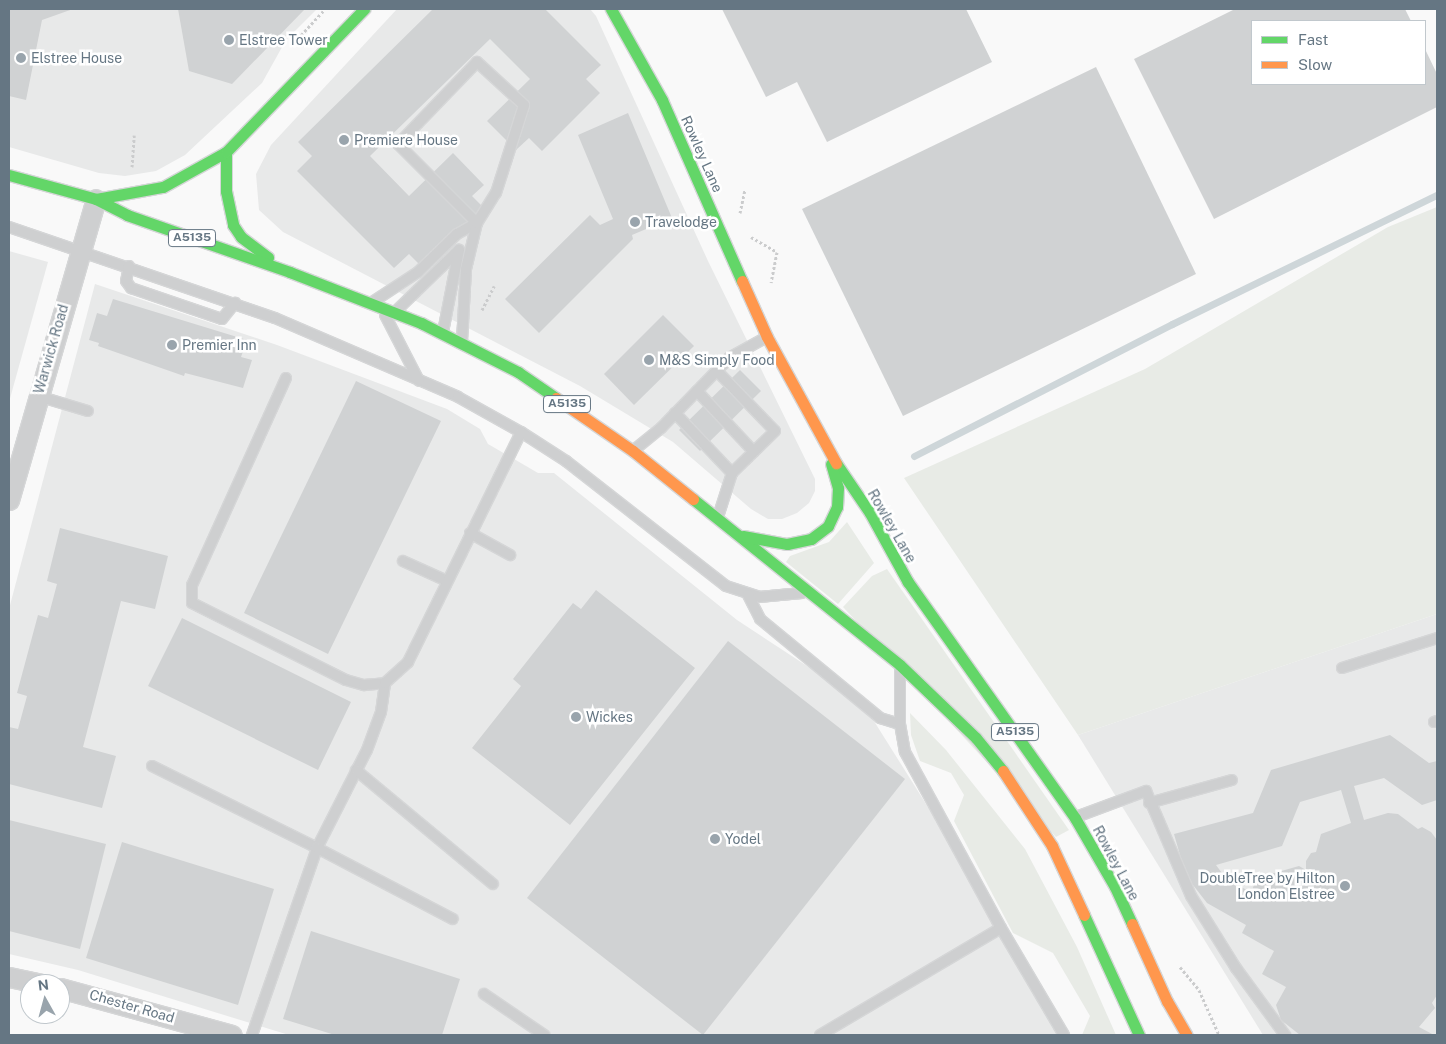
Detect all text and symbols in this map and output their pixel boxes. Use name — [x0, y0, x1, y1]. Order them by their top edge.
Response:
legend — [1251, 20, 1426, 85]
text: Fast — [1298, 31, 1328, 48]
place label: Elstree Tower — [239, 32, 328, 48]
marker: Elstree Tower — [223, 34, 235, 46]
place label: Elstree House — [31, 50, 122, 66]
marker: Elstree House — [15, 52, 27, 64]
text: Slow — [1298, 56, 1332, 73]
street label: Rowley Lane — [678, 113, 726, 195]
place label: Premiere House — [354, 132, 458, 148]
marker: Premiere House — [338, 134, 350, 146]
place label: Travelodge — [645, 214, 717, 230]
marker: Travelodge — [629, 216, 641, 228]
road number: A5135 — [167, 228, 217, 248]
street label: Warwick Road — [30, 302, 72, 396]
place label: Premier Inn — [182, 337, 257, 353]
marker: Premier Inn — [166, 339, 178, 351]
place label: M&S Simply Food — [659, 352, 775, 368]
marker: M&S Simply Food — [643, 354, 655, 366]
road number: A5135 — [542, 394, 592, 414]
street label: Rowley Lane — [864, 486, 920, 566]
place label: Wickes — [586, 709, 633, 725]
marker: Wickes — [570, 711, 582, 723]
road number: A5135 — [990, 722, 1040, 742]
street label: Rowley Lane — [1089, 823, 1143, 903]
place label: Yodel — [725, 831, 761, 847]
marker: Yodel — [709, 833, 721, 845]
place label: DoubleTree by Hilton London Elstree — [1199, 870, 1335, 902]
marker: DoubleTree by Hilton London Elstree — [1339, 880, 1351, 892]
north arrow — [20, 974, 70, 1024]
text: N — [37, 976, 50, 994]
street label: Chester Road — [88, 986, 176, 1026]

